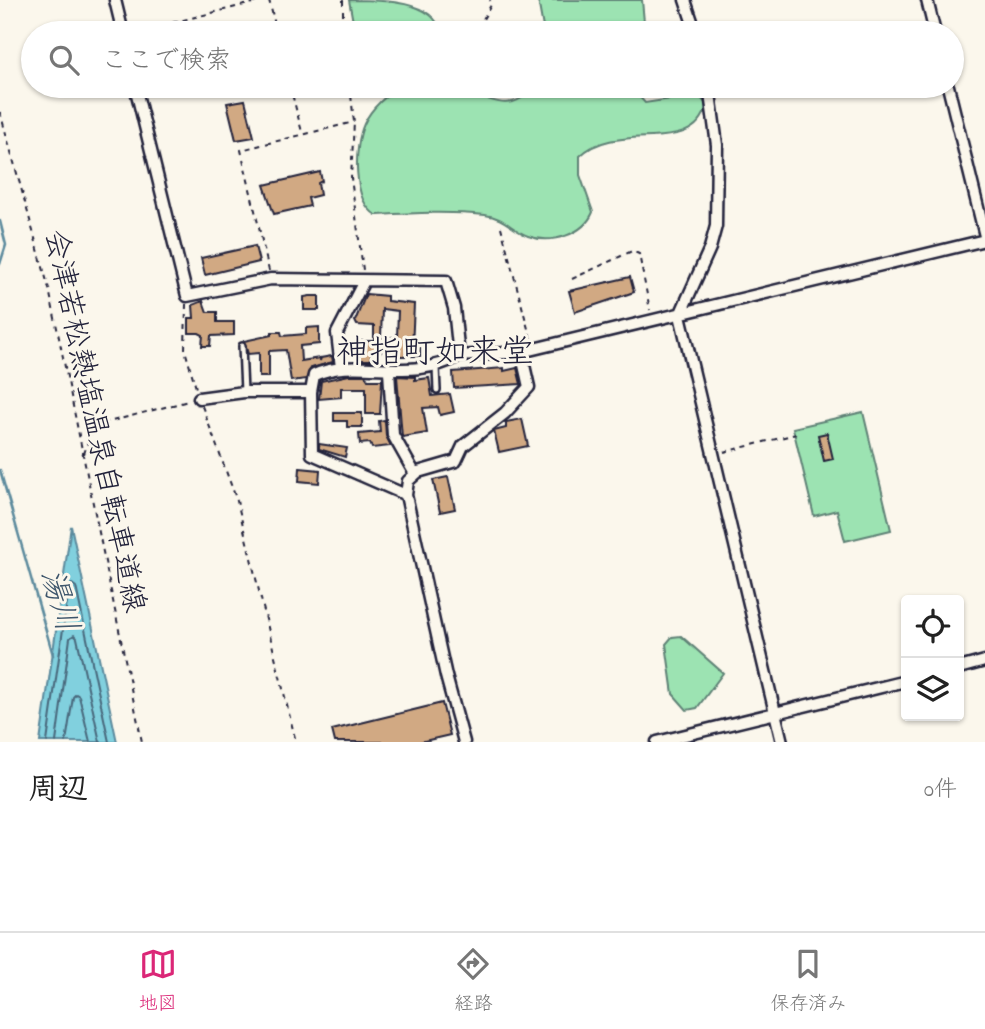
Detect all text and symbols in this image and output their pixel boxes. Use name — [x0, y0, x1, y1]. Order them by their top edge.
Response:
search box — [21, 21, 964, 98]
icon: search — [45, 41, 83, 79]
text: ここで検索 — [101, 43, 231, 81]
street label: 会津若松熱塩温泉自転車道線 — [31, 226, 155, 617]
district label: 神指町如来堂 — [336, 330, 534, 378]
water label: 湯川 — [26, 564, 89, 638]
map controls — [901, 595, 964, 721]
button: locate — [901, 595, 964, 658]
button: layers — [901, 658, 964, 721]
text: 周辺 — [28, 769, 88, 813]
text: 0件 — [924, 774, 957, 807]
tab: 地図 — [139, 945, 177, 1018]
tab: 経路 — [454, 945, 492, 1018]
tab: 保存済み — [770, 945, 846, 1018]

